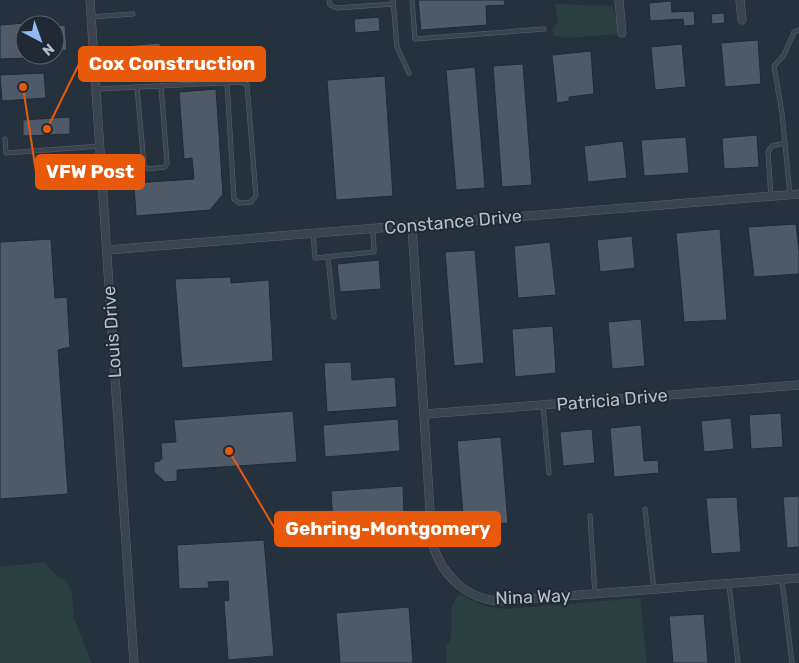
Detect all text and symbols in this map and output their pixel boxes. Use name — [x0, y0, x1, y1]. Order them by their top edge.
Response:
north arrow — [15, 15, 65, 65]
text: N — [39, 40, 58, 59]
callout: Cox Construction — [79, 47, 265, 81]
text: Cox Construction — [89, 52, 255, 75]
callout: VFW Post — [36, 155, 144, 189]
text: VFW Post — [46, 160, 134, 183]
street label: Constance Drive — [383, 205, 523, 239]
street label: Louis Drive — [98, 285, 126, 379]
street label: Patricia Drive — [556, 384, 668, 416]
callout: Gehring-Montgomery — [275, 512, 500, 546]
text: Gehring-Montgomery — [285, 517, 491, 540]
street label: Nina Way — [495, 585, 571, 609]

